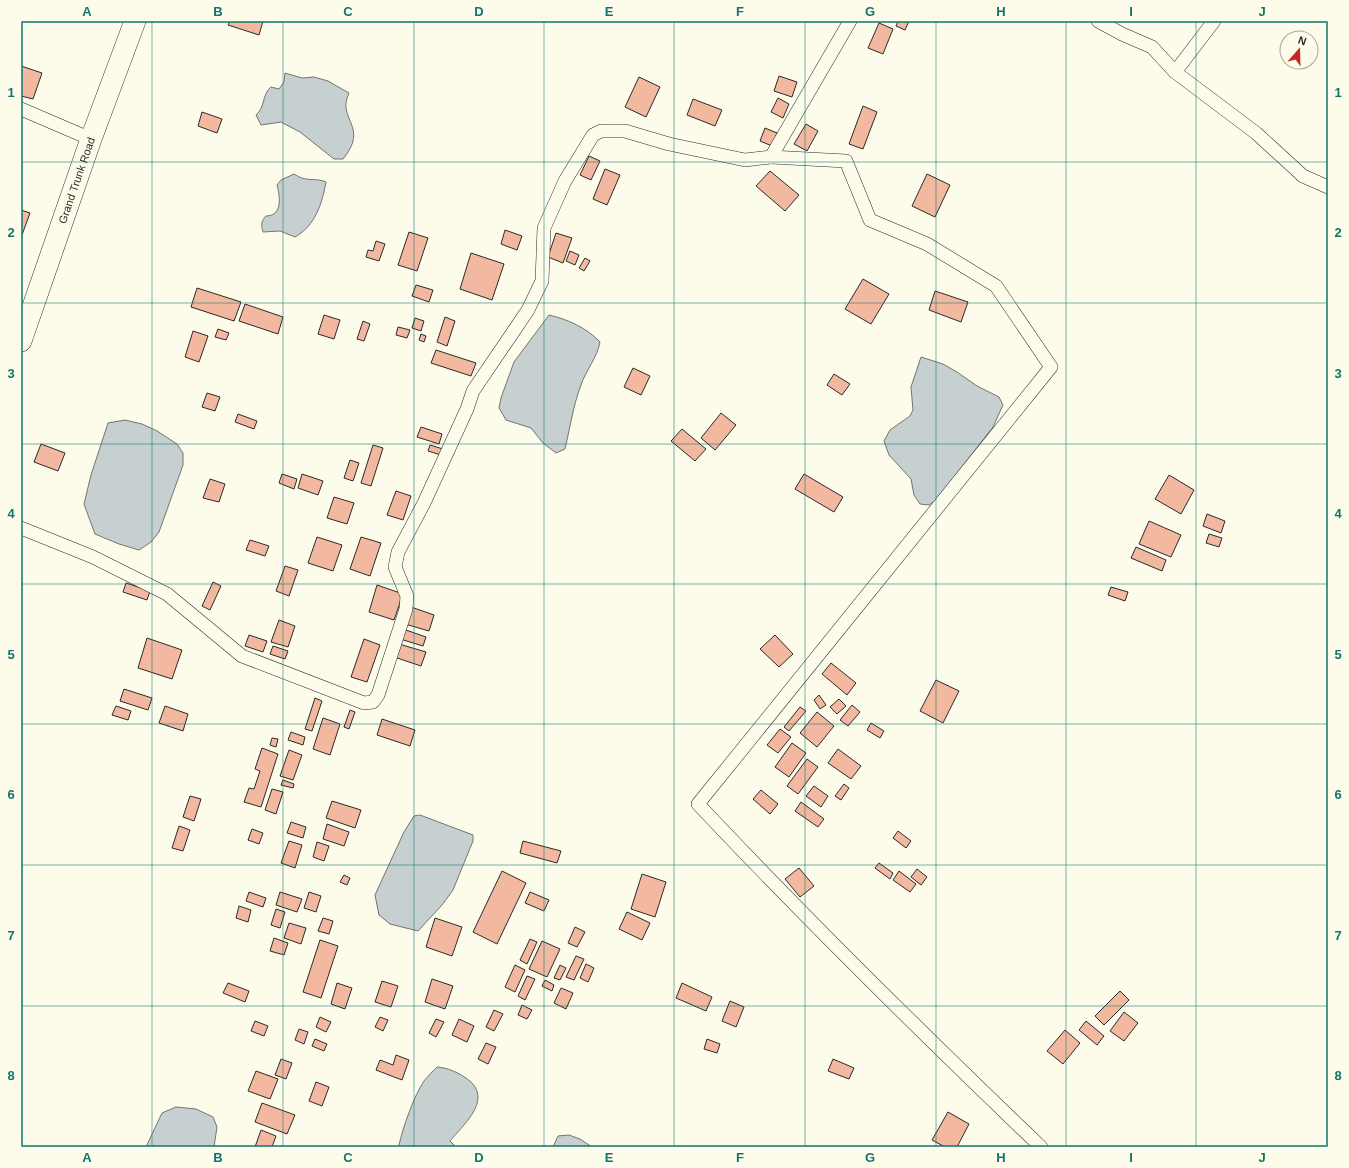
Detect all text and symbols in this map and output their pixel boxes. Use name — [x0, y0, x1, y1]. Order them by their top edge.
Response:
text: A — [82, 4, 92, 19]
text: B — [213, 4, 223, 19]
text: C — [343, 4, 353, 19]
text: D — [474, 4, 484, 19]
text: E — [605, 4, 614, 19]
text: F — [736, 4, 744, 19]
text: G — [865, 4, 875, 19]
text: H — [996, 4, 1006, 19]
text: I — [1129, 4, 1133, 19]
text: J — [1258, 4, 1266, 19]
north arrow — [1279, 30, 1319, 70]
text: N — [1297, 34, 1308, 48]
text: 1 — [7, 85, 15, 100]
text: 1 — [1334, 85, 1342, 100]
street label: Grand Trunk Road — [56, 136, 97, 225]
text: 2 — [7, 225, 15, 240]
text: 2 — [1334, 225, 1342, 240]
text: 3 — [7, 366, 15, 381]
text: 3 — [1334, 366, 1342, 381]
text: 4 — [7, 506, 15, 521]
text: 4 — [1334, 506, 1342, 521]
text: 5 — [7, 647, 15, 662]
text: 5 — [1334, 647, 1342, 662]
text: 6 — [7, 787, 15, 802]
text: 6 — [1334, 787, 1342, 802]
text: 7 — [7, 928, 15, 943]
text: 7 — [1334, 928, 1342, 943]
text: 8 — [7, 1068, 15, 1083]
text: 8 — [1334, 1068, 1342, 1083]
text: A — [82, 1150, 92, 1165]
text: B — [213, 1150, 223, 1165]
text: C — [343, 1150, 353, 1165]
text: D — [474, 1150, 484, 1165]
text: E — [605, 1150, 614, 1165]
text: F — [736, 1150, 744, 1165]
text: G — [865, 1150, 875, 1165]
text: H — [996, 1150, 1006, 1165]
text: I — [1129, 1150, 1133, 1165]
text: J — [1258, 1150, 1266, 1165]

